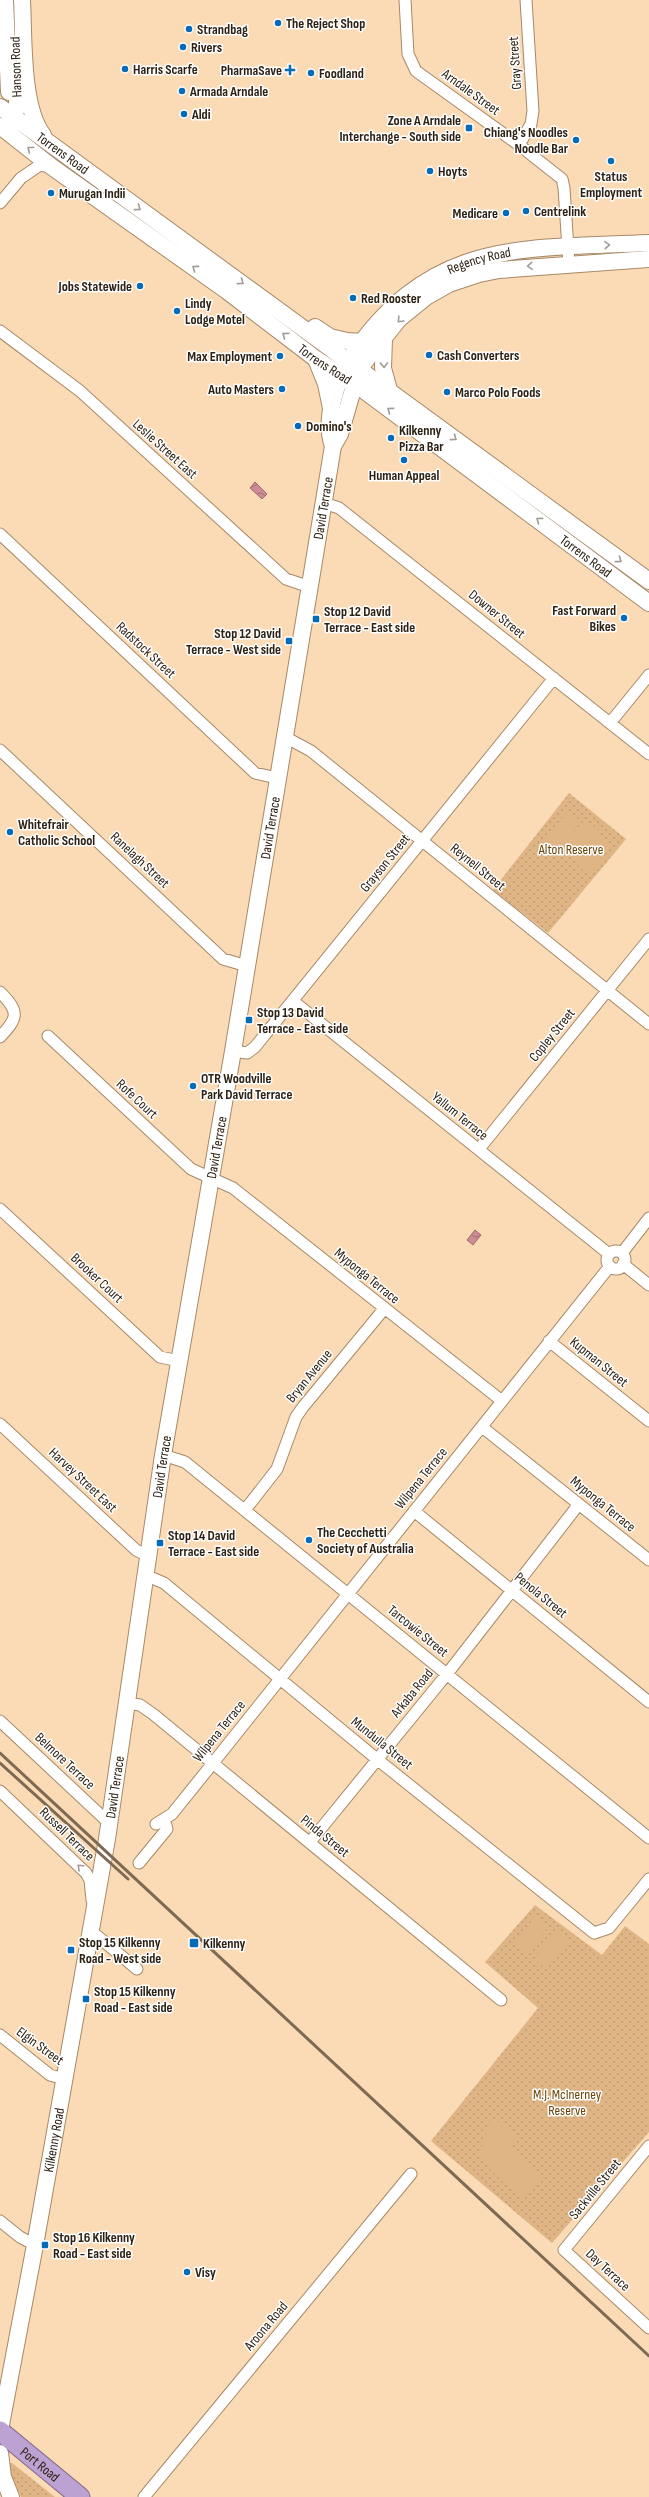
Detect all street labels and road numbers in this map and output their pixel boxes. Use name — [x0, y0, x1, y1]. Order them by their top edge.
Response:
street label: Hanson Road — [6, 36, 26, 98]
street label: Gray Street — [505, 36, 525, 90]
street label: Arndale Street — [438, 65, 503, 119]
street label: Torrens Road — [33, 128, 93, 178]
street label: Regency Road — [444, 243, 512, 278]
street label: Torrens Road — [295, 340, 355, 388]
street label: Leslie Street East — [129, 416, 201, 482]
street label: David Terrace — [309, 476, 336, 541]
street label: Torrens Road — [557, 531, 615, 581]
street label: Downer Street — [465, 586, 529, 642]
street label: Radstock Street — [113, 618, 179, 682]
street label: David Terrace — [256, 795, 283, 860]
street label: Ranelagh Street — [107, 828, 173, 892]
street label: Grayson Street — [356, 830, 414, 896]
street label: Reynell Street — [447, 840, 509, 894]
street label: Copley Street — [525, 1005, 579, 1065]
street label: Rofe Court — [113, 1076, 161, 1122]
street label: Yallum Terrace — [428, 1088, 492, 1144]
street label: David Terrace — [203, 1115, 230, 1180]
street label: Myponga Terrace — [331, 1245, 403, 1307]
street label: Brooker Court — [67, 1249, 127, 1307]
street label: Kupman Street — [566, 1333, 632, 1391]
street label: Bryan Avenue — [282, 1346, 336, 1406]
street label: David Terrace — [148, 1434, 175, 1499]
street label: Harvey Street East — [45, 1444, 121, 1516]
street label: Wilpena Terrace — [391, 1444, 451, 1512]
street label: Myponga Terrace — [567, 1473, 639, 1535]
street label: Penola Street — [511, 1569, 571, 1621]
street label: Tarcowie Street — [384, 1601, 452, 1661]
street label: Arkaba Road — [387, 1665, 437, 1722]
street label: Wilpena Terrace — [189, 1697, 249, 1765]
street label: Mundulla Street — [348, 1713, 416, 1773]
street label: Belmore Terrace — [32, 1729, 98, 1793]
street label: David Terrace — [102, 1755, 128, 1820]
street label: Russell Terrace — [36, 1804, 98, 1864]
street label: Pinda Street — [297, 1811, 353, 1861]
street label: Elgin Street — [13, 2023, 67, 2069]
street label: Kilkenny Road — [40, 2106, 68, 2174]
street label: Sackville Street — [565, 2155, 625, 2223]
street label: Day Terrace — [582, 2245, 634, 2295]
street label: Aroona Road — [240, 2298, 291, 2355]
street label: Port Road — [17, 2443, 63, 2485]

